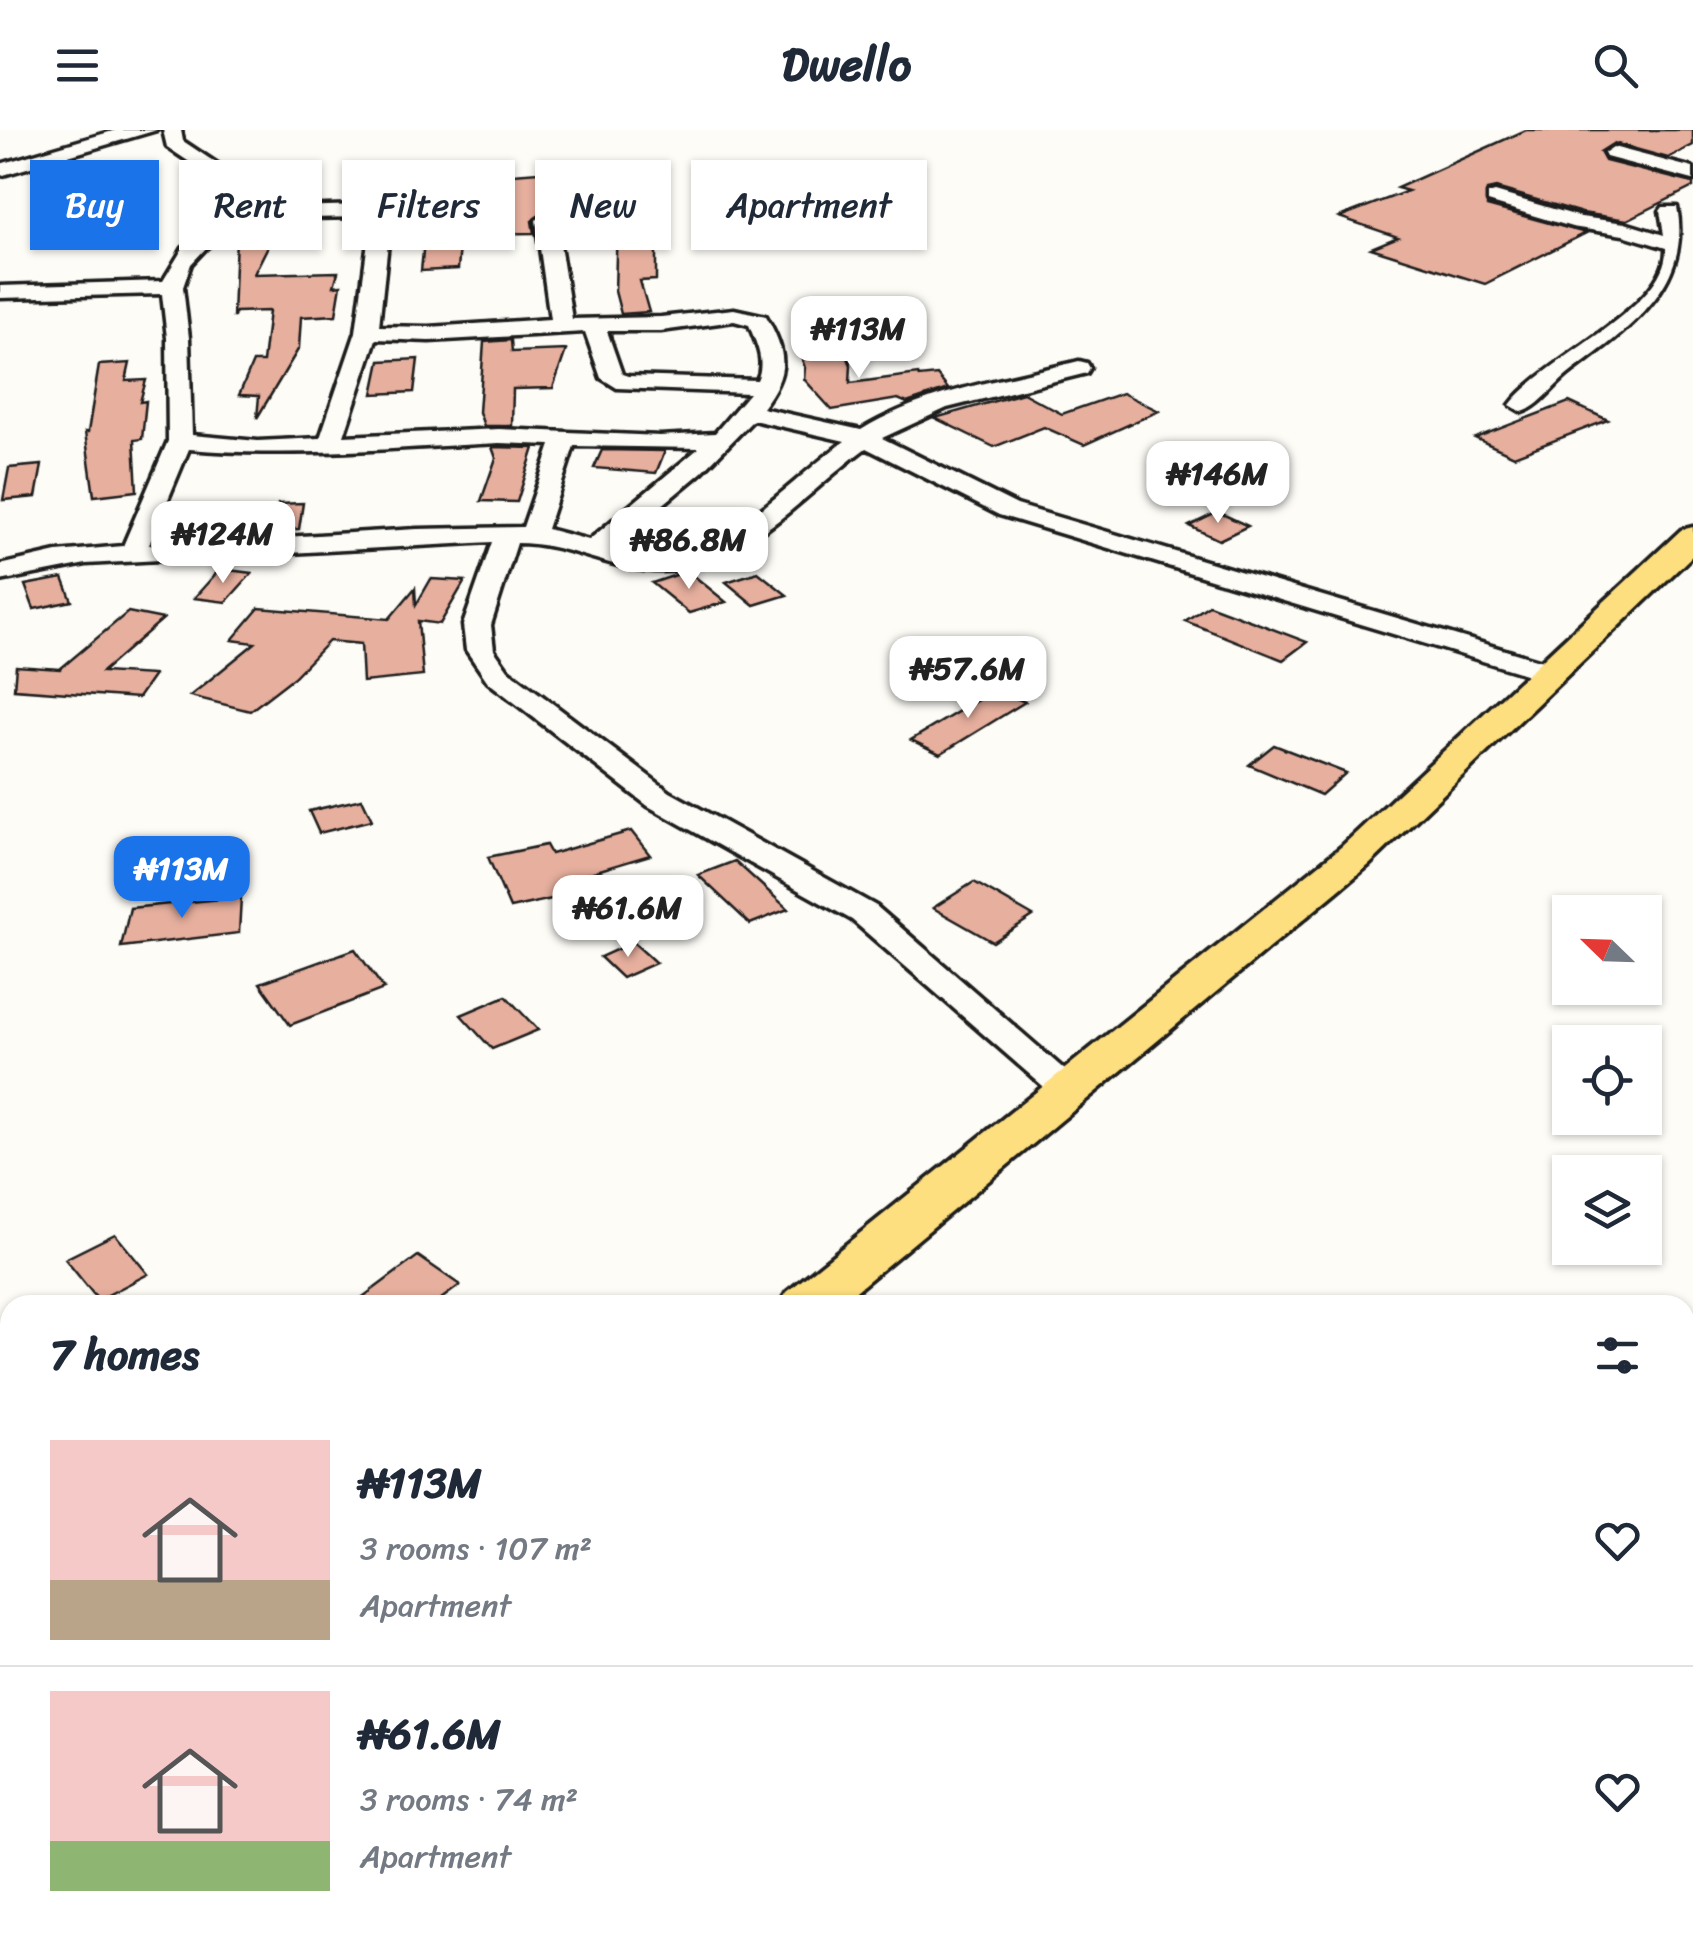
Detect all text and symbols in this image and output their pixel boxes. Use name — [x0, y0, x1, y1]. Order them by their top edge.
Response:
text: Dwello — [782, 25, 911, 105]
icon: menu — [50, 38, 105, 93]
icon: search — [1588, 38, 1643, 93]
chip: Buy — [30, 160, 159, 250]
chip: Rent — [179, 160, 322, 250]
chip: Filters — [342, 160, 515, 250]
chip: New — [535, 160, 671, 250]
chip: Apartment — [691, 160, 927, 250]
pin: ₦113M — [789, 296, 929, 381]
text: ₦113M — [813, 300, 905, 357]
pin: ₦146M — [1148, 441, 1288, 526]
text: ₦146M — [1168, 445, 1268, 502]
pin: ₦124M — [153, 501, 293, 586]
text: ₦124M — [173, 505, 273, 562]
pin: ₦86.8M — [608, 507, 770, 592]
text: ₦86.8M — [632, 511, 746, 568]
pin: ₦57.6M — [887, 636, 1049, 721]
text: ₦57.6M — [911, 640, 1025, 697]
pin: ₦113M — [112, 836, 252, 921]
text: ₦113M — [136, 840, 228, 897]
pin: ₦61.6M — [547, 875, 709, 960]
text: ₦61.6M — [574, 879, 682, 936]
north arrow — [1552, 895, 1662, 1005]
map controls — [1552, 895, 1662, 1265]
button: locate — [1552, 1025, 1662, 1135]
button: layers — [1552, 1155, 1662, 1265]
text: 7 homes — [50, 1318, 199, 1392]
icon: filters — [1590, 1328, 1645, 1383]
text: ₦113M — [360, 1446, 481, 1520]
icon: home — [130, 1480, 250, 1600]
icon: heart — [1590, 1513, 1645, 1568]
text: 3 rooms · 107 m² — [360, 1520, 592, 1577]
text: Apartment — [360, 1577, 511, 1634]
text: ₦61.6M — [360, 1697, 501, 1771]
icon: home — [130, 1731, 250, 1851]
icon: heart — [1590, 1764, 1645, 1819]
text: 3 rooms · 74 m² — [360, 1771, 578, 1828]
text: Apartment — [360, 1828, 511, 1885]

